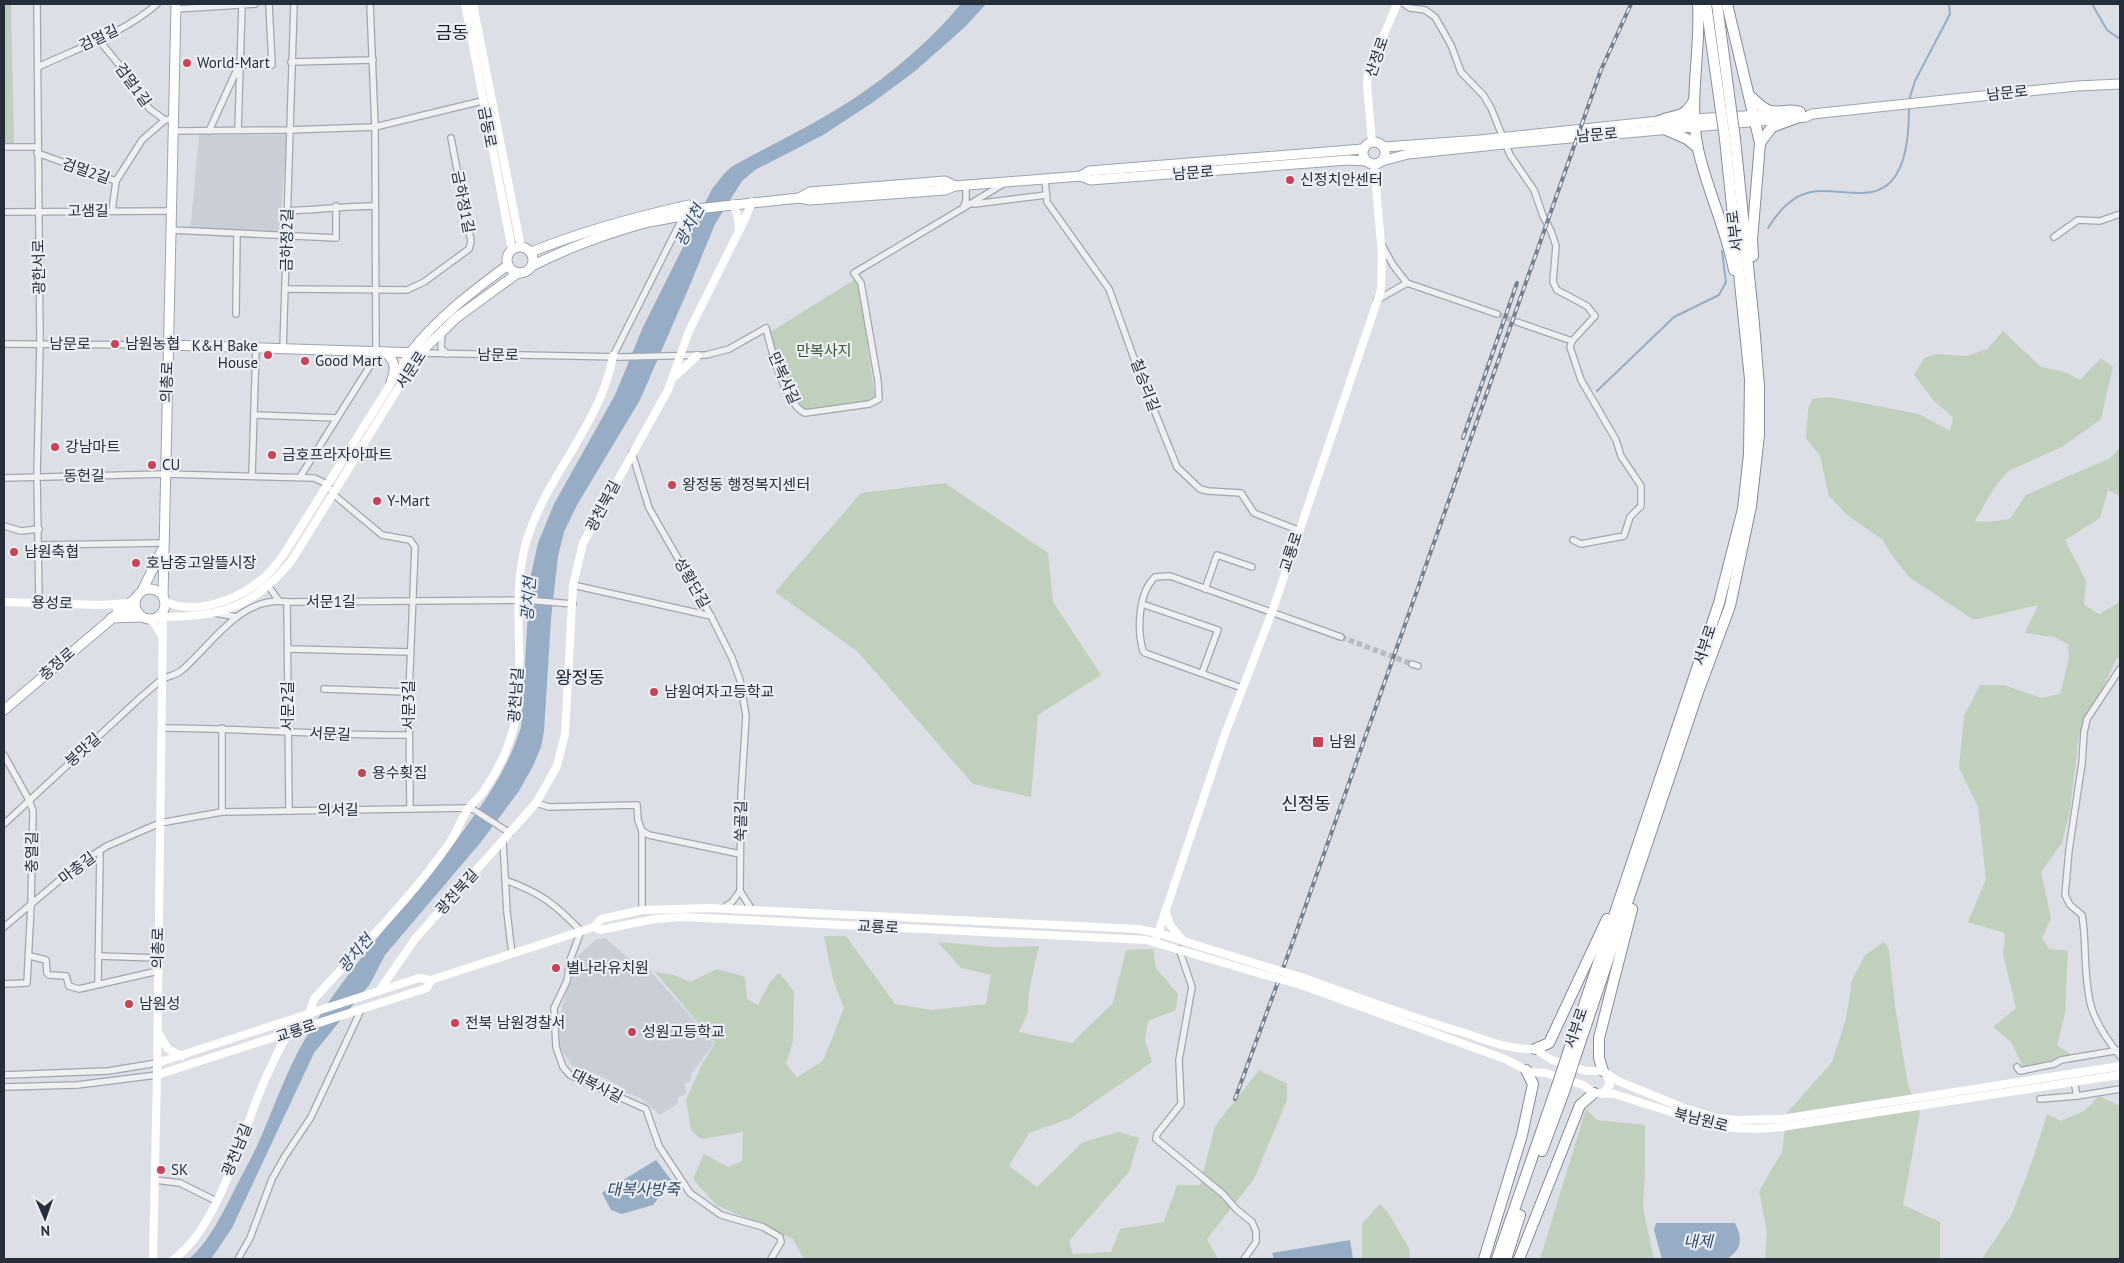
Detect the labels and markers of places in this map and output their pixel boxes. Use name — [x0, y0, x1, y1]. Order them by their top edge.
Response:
place label: World-Mart — [197, 53, 270, 72]
marker: World-Mart — [181, 57, 193, 69]
place label: 신정치안센터 — [1300, 170, 1383, 189]
marker: 신정치안센터 — [1284, 174, 1296, 186]
place label: 남원농협 — [125, 334, 180, 353]
place label: K&H Bake House — [192, 336, 258, 372]
marker: 남원농협 — [109, 338, 121, 350]
marker: K&H Bake House — [262, 349, 274, 361]
place label: Good Mart — [315, 351, 382, 370]
marker: Good Mart — [299, 355, 311, 367]
place label: 강남마트 — [65, 437, 120, 456]
marker: 강남마트 — [49, 441, 61, 453]
place label: 금호프라자아파트 — [282, 445, 393, 464]
marker: 금호프라자아파트 — [266, 449, 278, 461]
place label: CU — [162, 455, 180, 474]
marker: CU — [146, 459, 158, 471]
place label: 왕정동 행정복지센터 — [682, 475, 810, 494]
marker: 왕정동 행정복지센터 — [666, 479, 678, 491]
place label: Y-Mart — [387, 491, 430, 510]
marker: Y-Mart — [371, 495, 383, 507]
place label: 남원축협 — [24, 542, 79, 561]
marker: 남원축협 — [8, 546, 20, 558]
place label: 호남중고알뜰시장 — [146, 553, 257, 572]
marker: 호남중고알뜰시장 — [130, 557, 142, 569]
place label: 남원여자고등학교 — [664, 682, 774, 701]
marker: 남원여자고등학교 — [648, 686, 660, 698]
place label: 남원 — [1329, 732, 1357, 751]
marker: 남원 — [1311, 735, 1325, 749]
place label: 용수횟집 — [372, 763, 427, 782]
marker: 용수횟집 — [356, 767, 368, 779]
place label: 별나라유치원 — [566, 958, 649, 977]
marker: 별나라유치원 — [550, 962, 562, 974]
place label: 남원성 — [139, 994, 180, 1013]
marker: 남원성 — [123, 998, 135, 1010]
place label: 전북 남원경찰서 — [465, 1013, 566, 1032]
marker: 전북 남원경찰서 — [449, 1017, 461, 1029]
place label: 성원고등학교 — [642, 1022, 725, 1041]
marker: 성원고등학교 — [626, 1026, 638, 1038]
place label: SK — [171, 1160, 188, 1179]
marker: SK — [155, 1164, 167, 1176]

